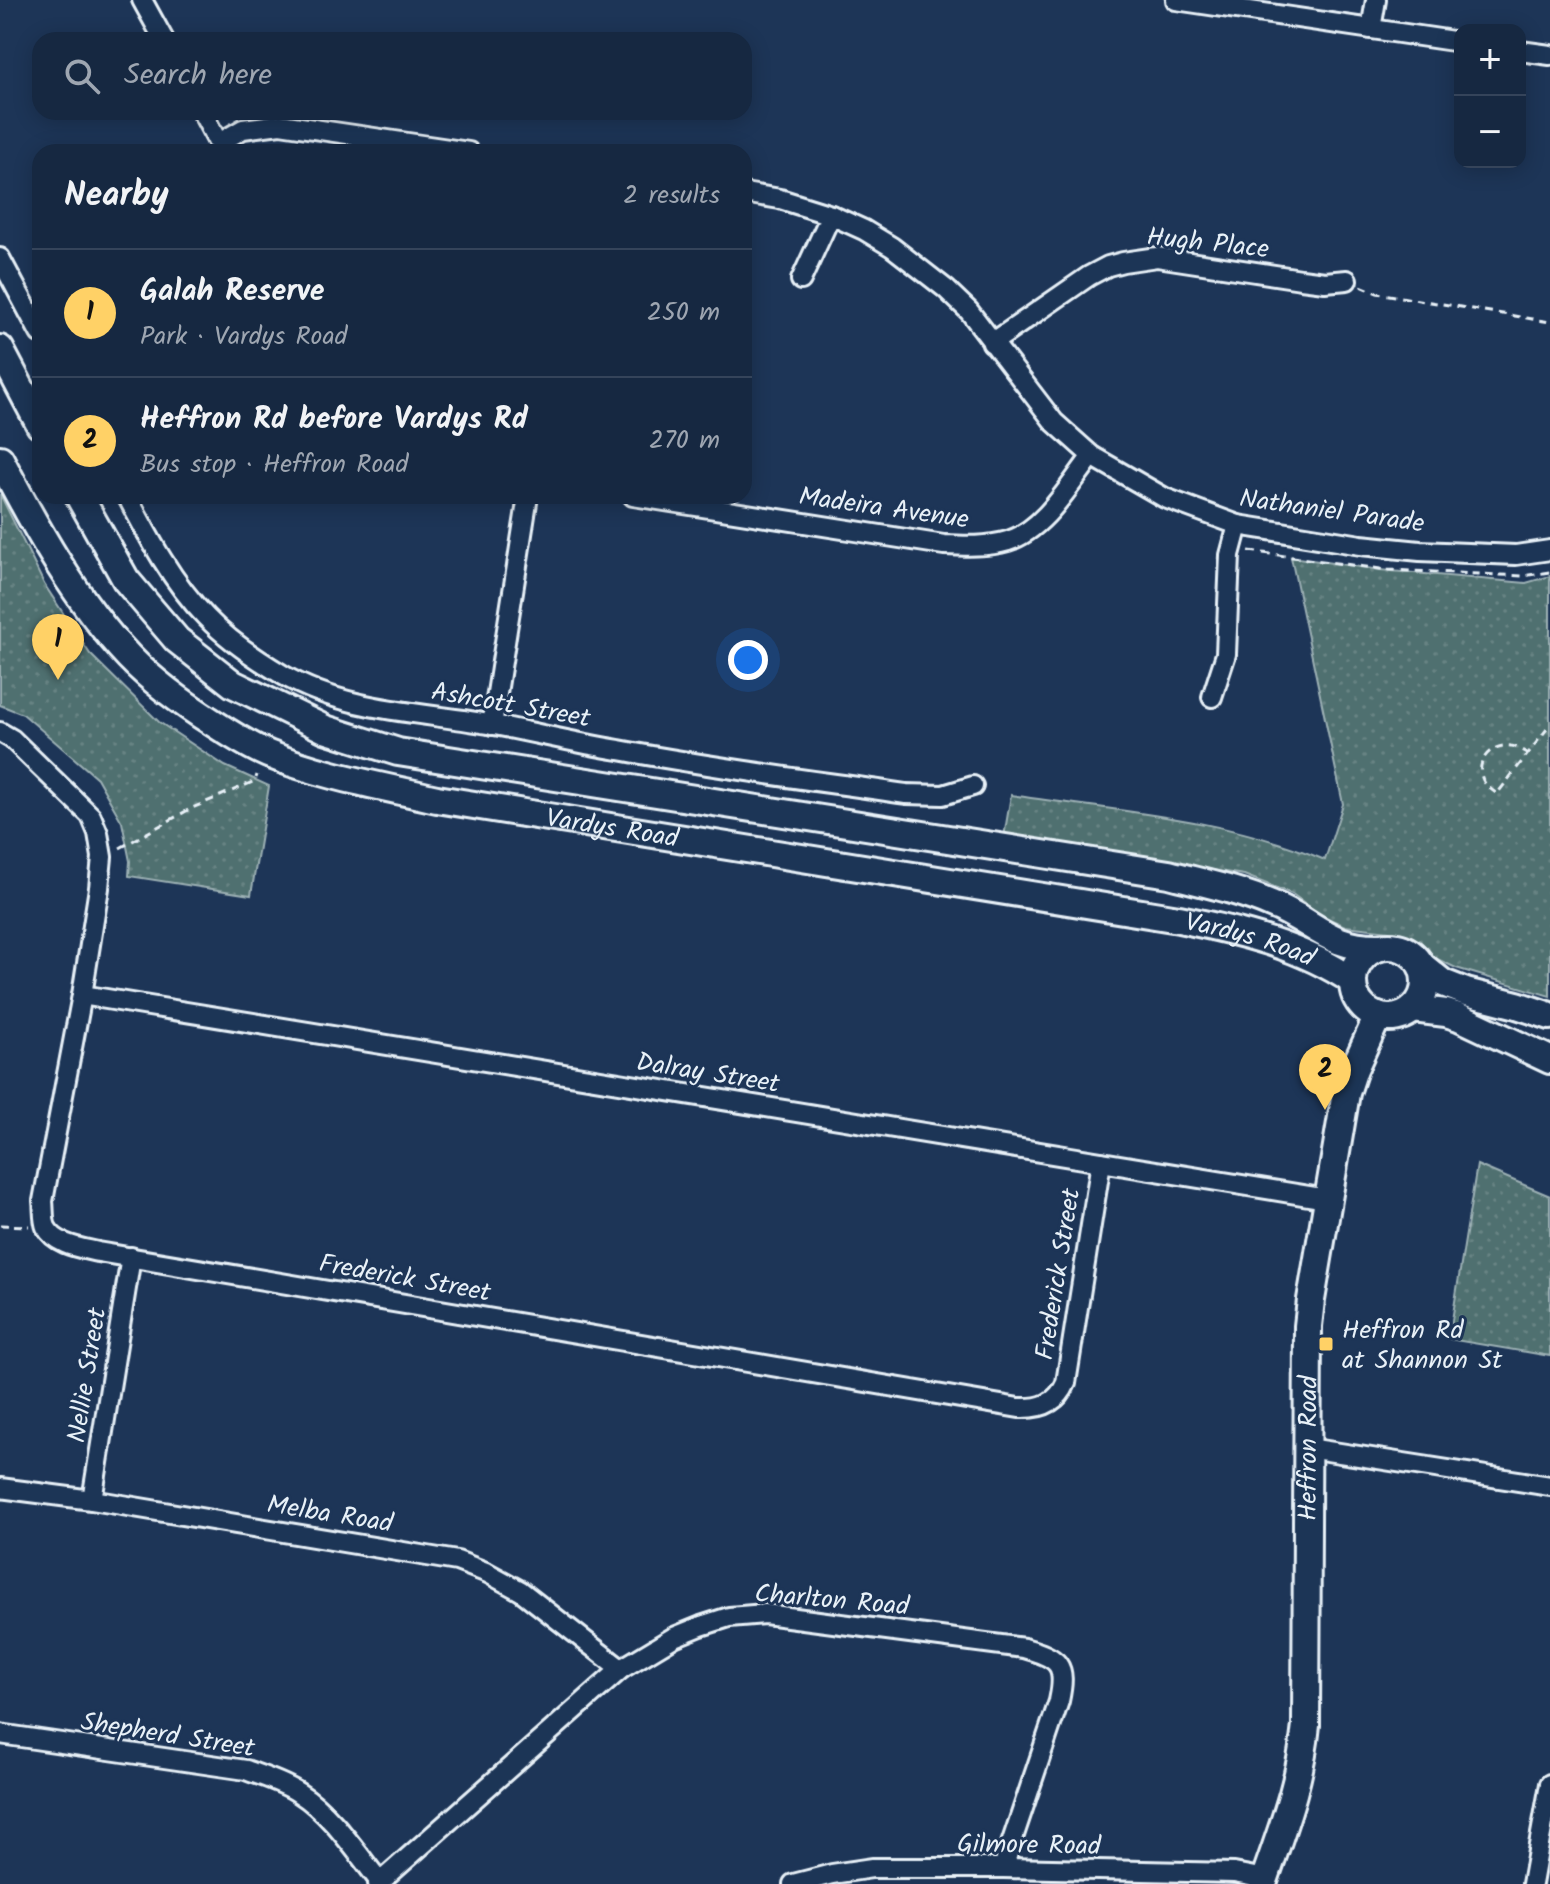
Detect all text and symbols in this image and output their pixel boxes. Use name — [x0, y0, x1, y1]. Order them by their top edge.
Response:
map controls — [1454, 24, 1526, 168]
button: + — [1454, 24, 1526, 96]
search box — [32, 32, 752, 120]
text: Search here — [124, 52, 272, 100]
icon: search — [60, 54, 104, 98]
button: − — [1454, 96, 1526, 168]
text: Nearby — [64, 169, 169, 223]
text: 2 results — [623, 175, 720, 217]
street label: Hugh Place — [1145, 217, 1271, 271]
text: Galah Reserve — [140, 268, 324, 316]
text: 1 — [86, 292, 94, 334]
text: 250 m — [647, 292, 720, 334]
text: Park · Vardys Road — [140, 316, 348, 358]
text: Heffron Rd before Vardys Rd — [140, 396, 528, 444]
text: 2 — [82, 420, 98, 462]
text: 270 m — [649, 420, 720, 462]
text: Bus stop · Heffron Road — [140, 444, 408, 486]
street label: Madeira Avenue — [796, 476, 972, 542]
street label: Nathaniel Parade — [1237, 478, 1427, 546]
pin: 1 — [32, 614, 84, 680]
your location — [728, 640, 768, 680]
street label: Ashcott Street — [428, 671, 594, 741]
street label: Vardys Road — [543, 798, 682, 861]
street label: Vardys Road — [1181, 902, 1322, 980]
street label: Dalray Street — [633, 1042, 783, 1106]
pin: 2 — [1299, 1044, 1351, 1110]
street label: Frederick Street — [1025, 1184, 1093, 1363]
street label: Frederick Street — [316, 1243, 495, 1315]
street label: Nellie Street — [57, 1304, 120, 1446]
place label: Heffron Rd at Shannon St — [1342, 1310, 1503, 1382]
marker: Heffron Rd at Shannon St — [1317, 1335, 1335, 1353]
street label: Heffron Road — [1288, 1374, 1331, 1521]
street label: Melba Road — [264, 1484, 397, 1546]
street label: Charlton Road — [753, 1573, 912, 1629]
street label: Shepherd Street — [78, 1702, 259, 1771]
street label: Gilmore Road — [957, 1824, 1102, 1868]

